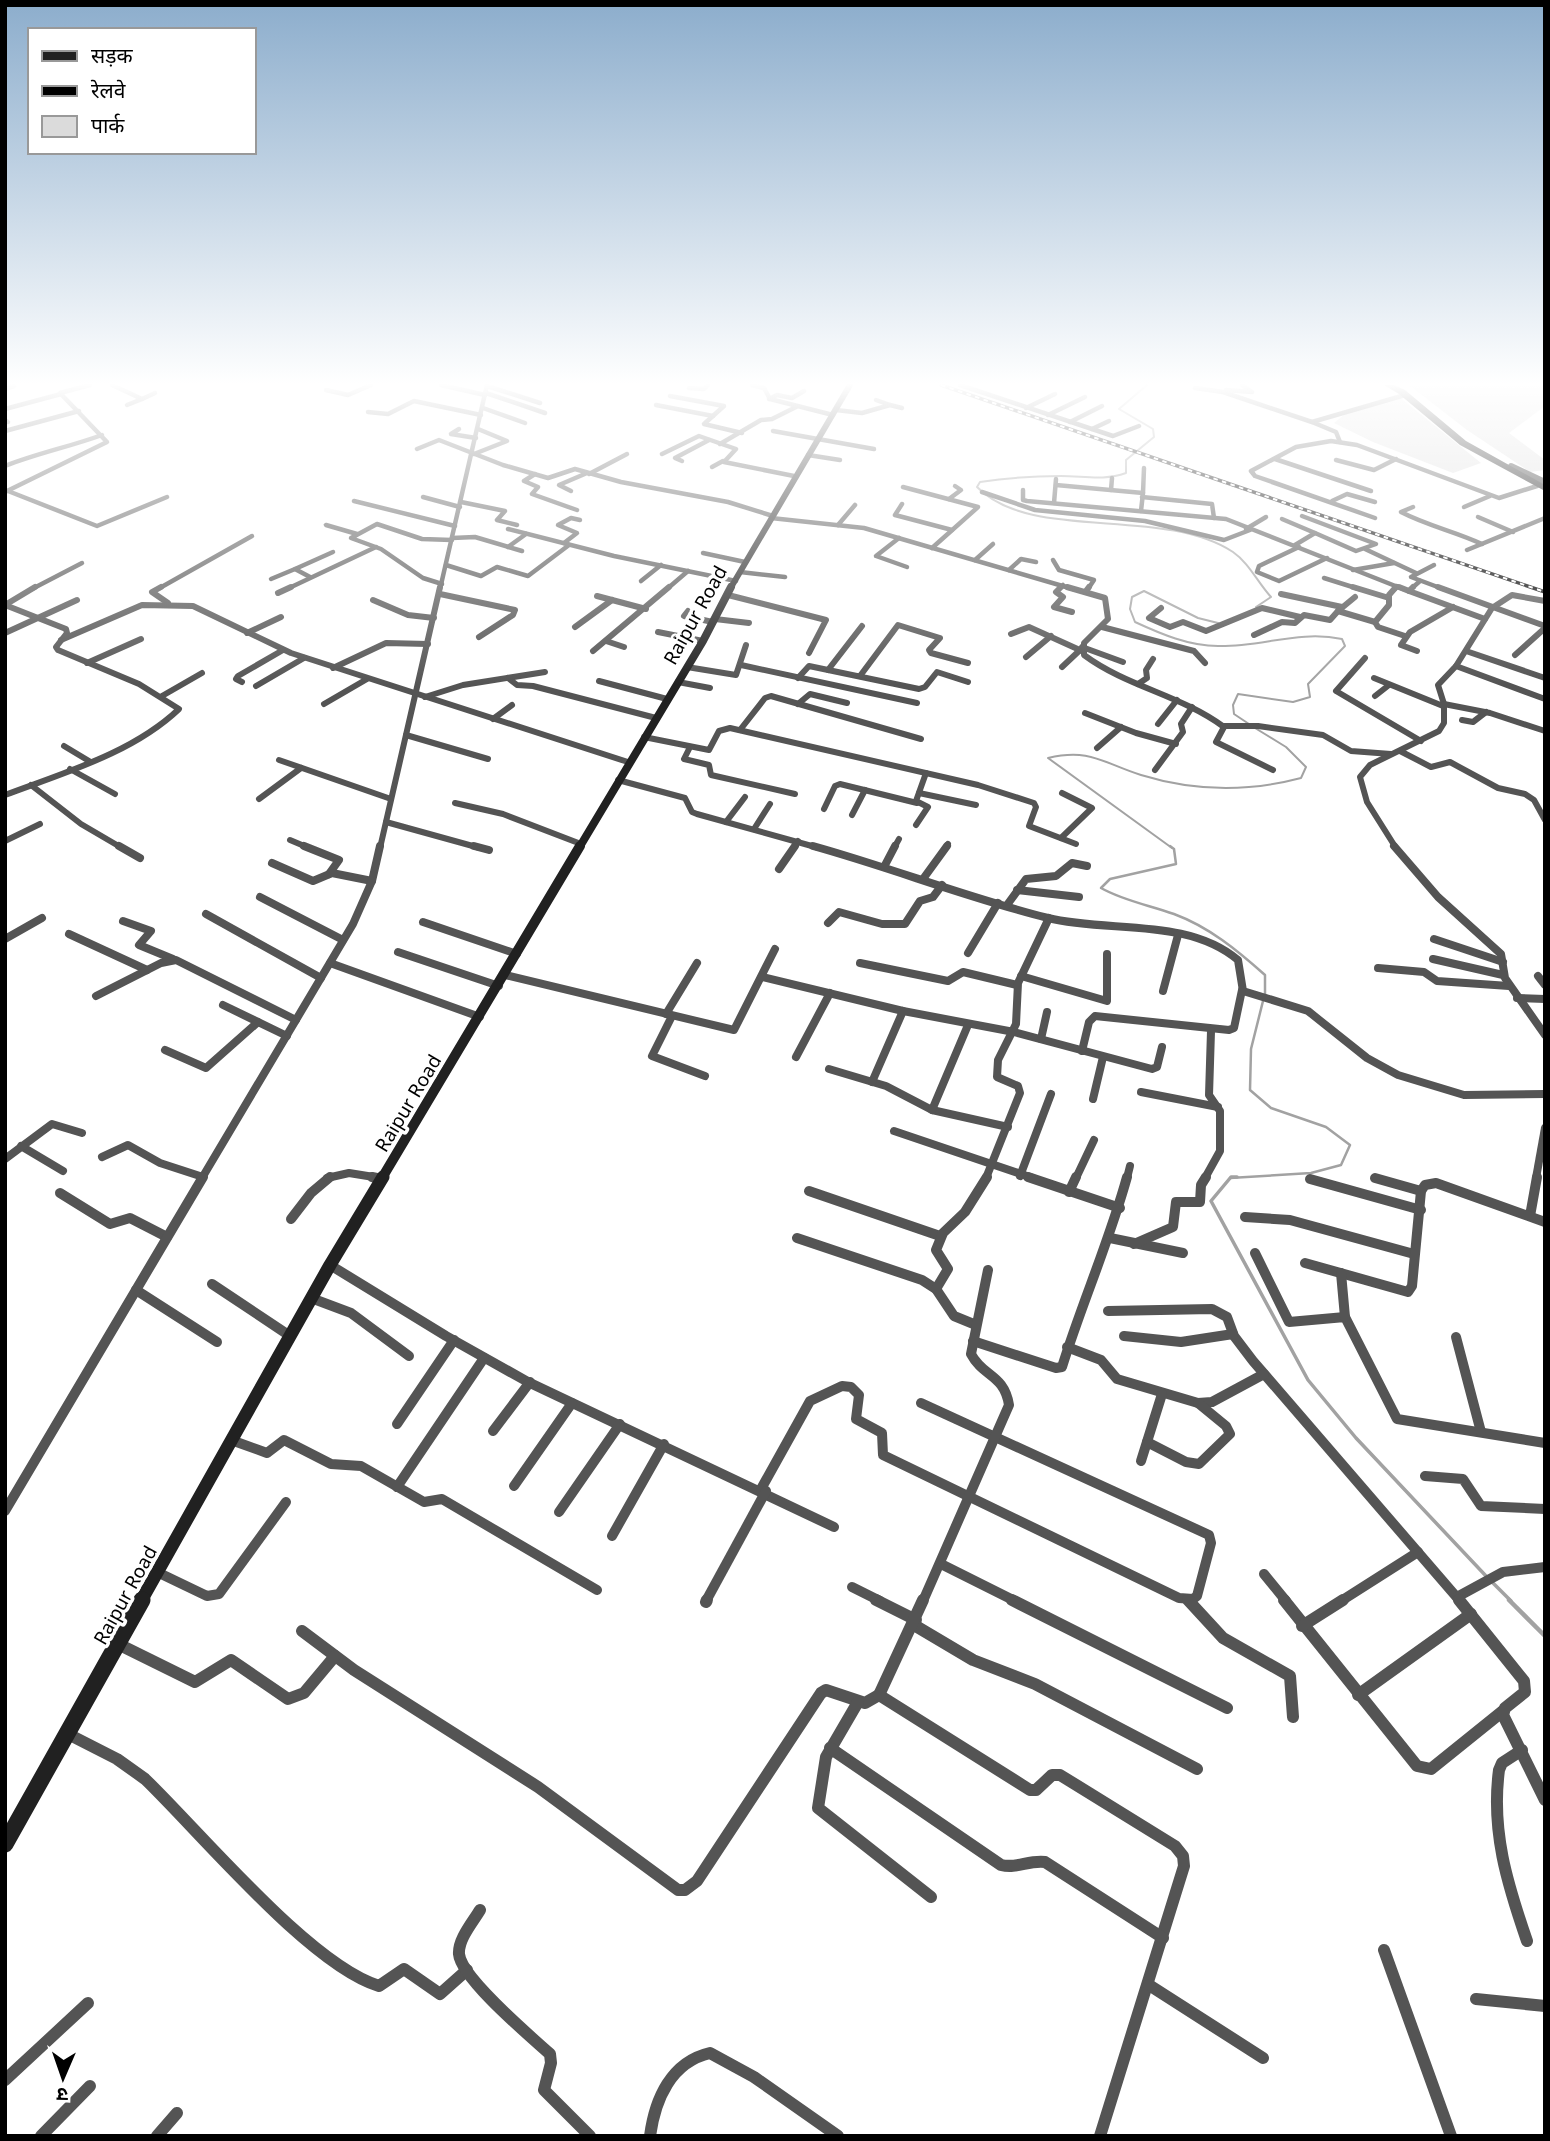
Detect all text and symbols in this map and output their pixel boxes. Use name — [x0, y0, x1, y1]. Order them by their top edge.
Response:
legend — [28, 28, 256, 154]
text: सड़क — [91, 41, 133, 69]
text: रेलवे — [90, 76, 126, 104]
text: पार्क — [91, 111, 125, 139]
street label: Raipur Road — [657, 561, 733, 669]
street label: Raipur Road — [369, 1049, 447, 1157]
street label: Raipur Road — [87, 1541, 163, 1649]
north arrow — [28, 2043, 98, 2113]
text: उ — [56, 2082, 68, 2108]

